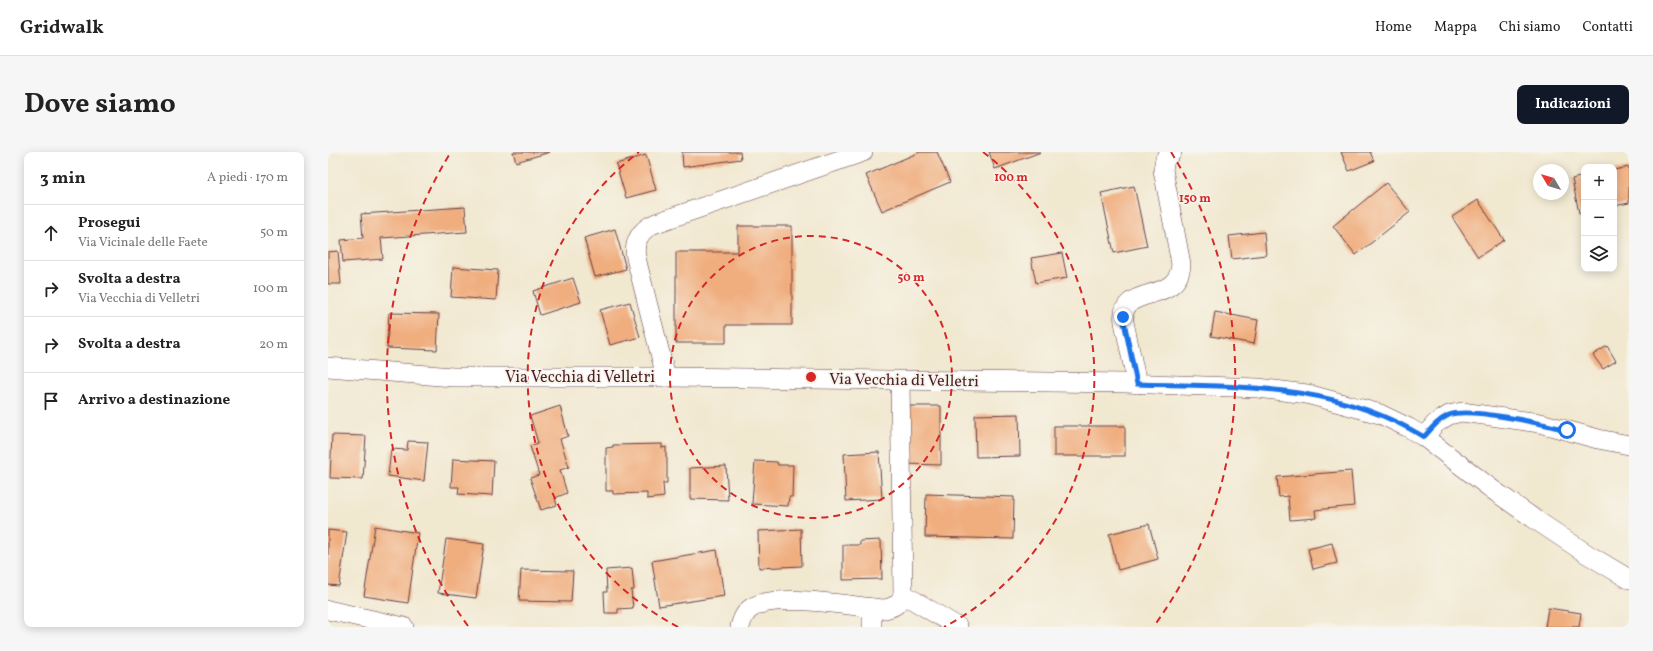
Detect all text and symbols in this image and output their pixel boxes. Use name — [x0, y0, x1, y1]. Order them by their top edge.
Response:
text: Gridwalk — [20, 15, 104, 41]
text: Home — [1375, 18, 1412, 37]
text: Mappa — [1434, 18, 1477, 37]
text: Chi siamo — [1499, 18, 1560, 37]
text: Contatti — [1582, 18, 1633, 37]
text: Dove siamo — [24, 85, 176, 124]
button: Indicazioni — [1517, 85, 1629, 124]
north arrow — [1533, 164, 1569, 200]
map controls — [1581, 164, 1617, 272]
button: + — [1581, 164, 1617, 200]
text: 3 min — [40, 167, 86, 190]
text: A piedi · 170 m — [207, 169, 288, 187]
text: 100 m — [994, 170, 1028, 186]
text: 150 m — [1179, 191, 1211, 207]
button: − — [1581, 200, 1617, 236]
text: Prosegui — [78, 213, 141, 234]
icon: ahead — [40, 222, 62, 244]
text: 50 m — [260, 224, 288, 242]
text: Via Vicinale delle Faete — [78, 234, 208, 252]
button: layers — [1581, 236, 1617, 272]
text: Svolta a destra — [78, 269, 181, 290]
text: 50 m — [897, 270, 925, 286]
icon: right — [40, 278, 62, 300]
text: 100 m — [253, 280, 288, 298]
text: Via Vecchia di Velletri — [78, 290, 200, 308]
route end — [1114, 308, 1132, 326]
icon: right — [40, 334, 62, 356]
text: Svolta a destra — [78, 334, 181, 355]
text: 20 m — [259, 336, 288, 354]
street label: Via Vecchia di Velletri — [505, 367, 655, 389]
street label: Via Vecchia di Velletri — [829, 369, 979, 393]
centre of rings — [804, 370, 818, 384]
icon: arrive — [40, 390, 62, 412]
text: Arrivo a destinazione — [78, 390, 230, 411]
route start — [1558, 421, 1576, 439]

